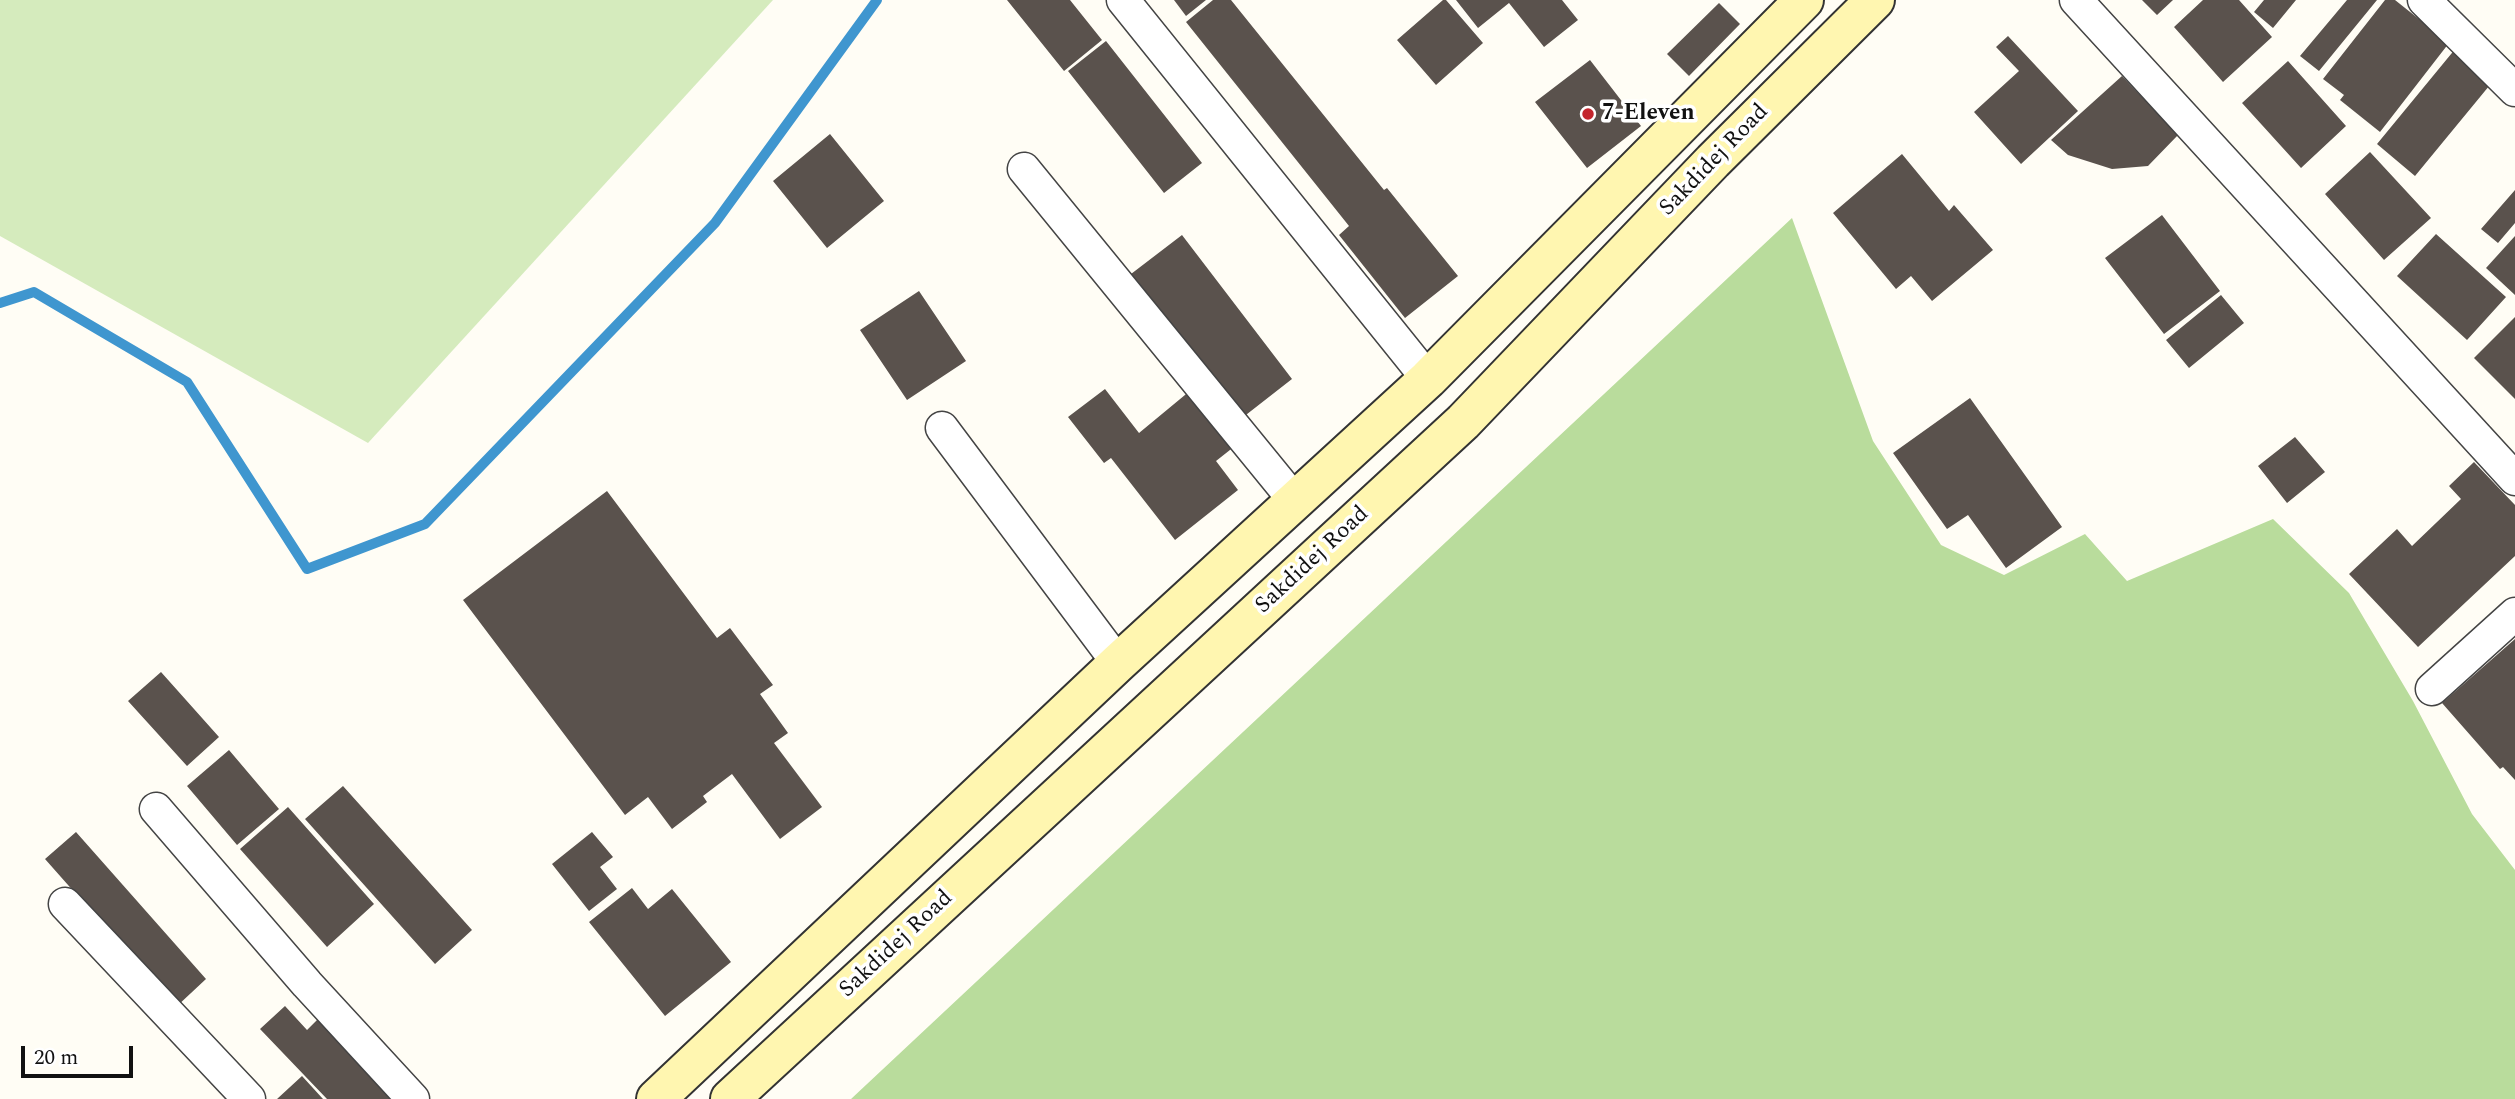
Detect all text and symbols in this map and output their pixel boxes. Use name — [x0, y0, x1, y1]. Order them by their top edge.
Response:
street label: Sakdidej Road — [1655, 99, 1775, 223]
place label: 7-Eleven — [1602, 100, 1695, 128]
marker: 7-Eleven — [1580, 106, 1596, 122]
street label: Sakdidej Road — [1251, 501, 1375, 621]
street label: Sakdidej Road — [835, 885, 959, 1005]
scale bar — [24, 1032, 136, 1076]
text: 20 m — [34, 1042, 78, 1074]

